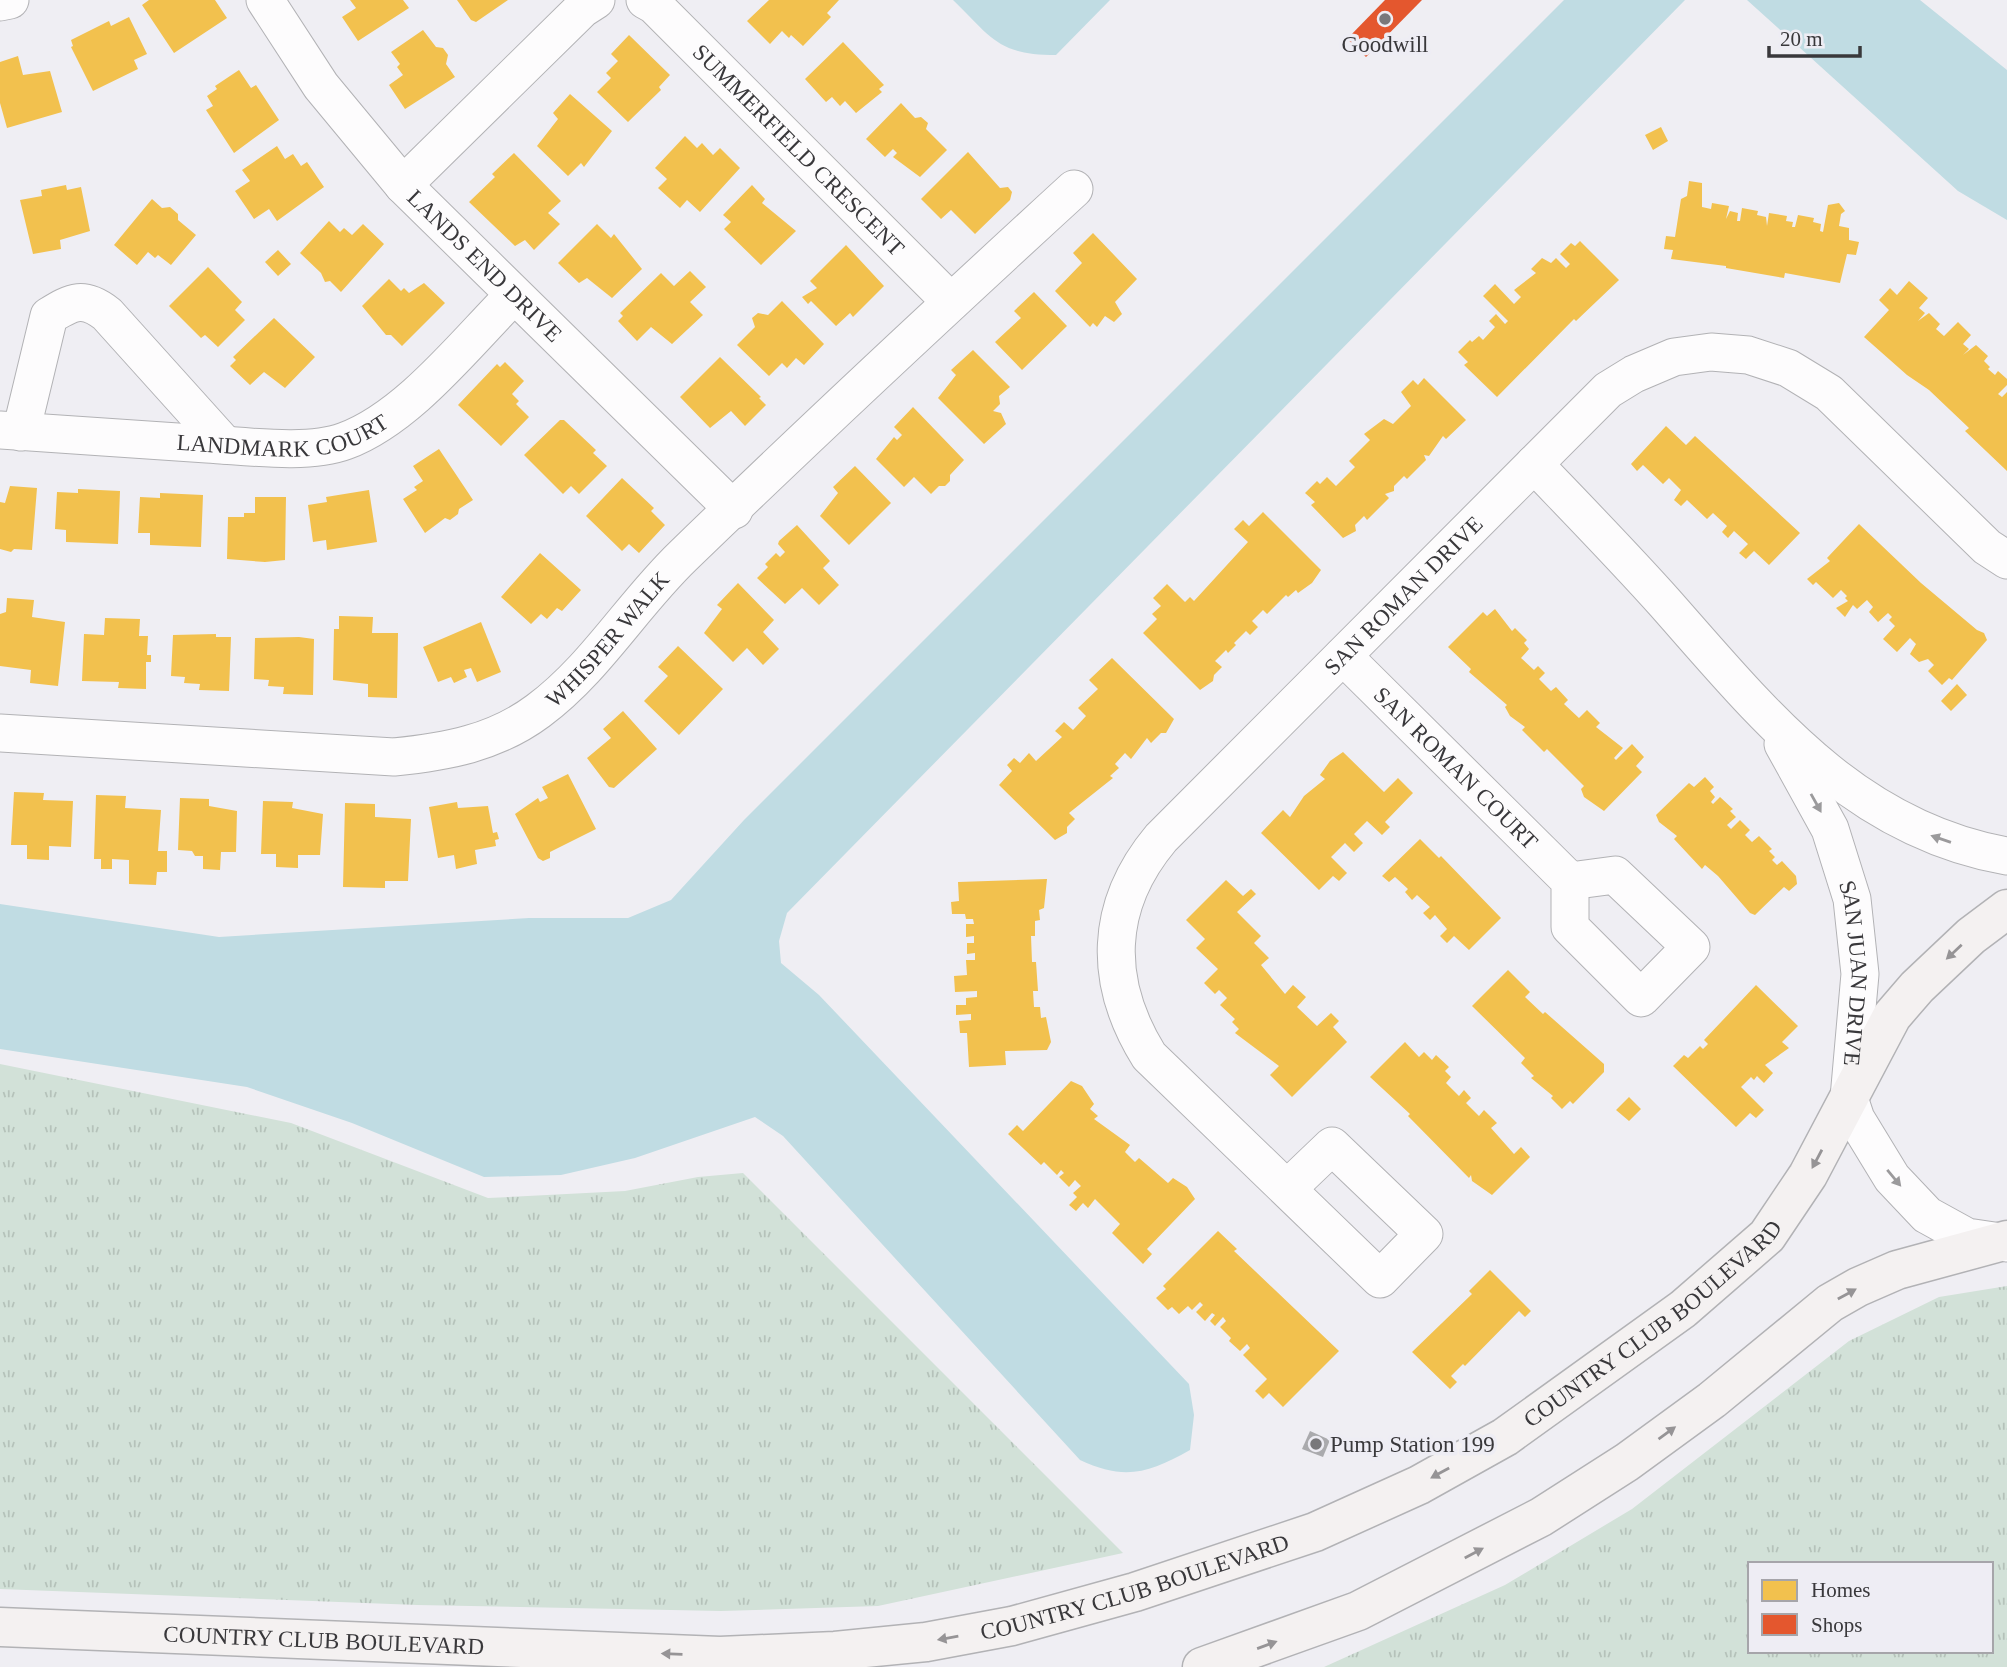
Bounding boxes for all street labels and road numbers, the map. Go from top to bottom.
street label: SUMMERFIELD CRESCENT [688,39,910,261]
street label: LANDS END DRIVE [403,184,567,346]
street label: LANDMARK COURT [176,409,393,461]
street label: SAN ROMAN DRIVE [1319,511,1487,680]
street label: WHISPER WALK [541,566,674,712]
street label: SAN ROMAN COURT [1369,682,1543,854]
street label: SAN JUAN DRIVE [1834,877,1872,1067]
street label: COUNTRY CLUB BOULEVARD [1519,1215,1787,1432]
street label: COUNTRY CLUB BOULEVARD [978,1529,1292,1644]
street label: COUNTRY CLUB BOULEVARD [163,1621,485,1659]

